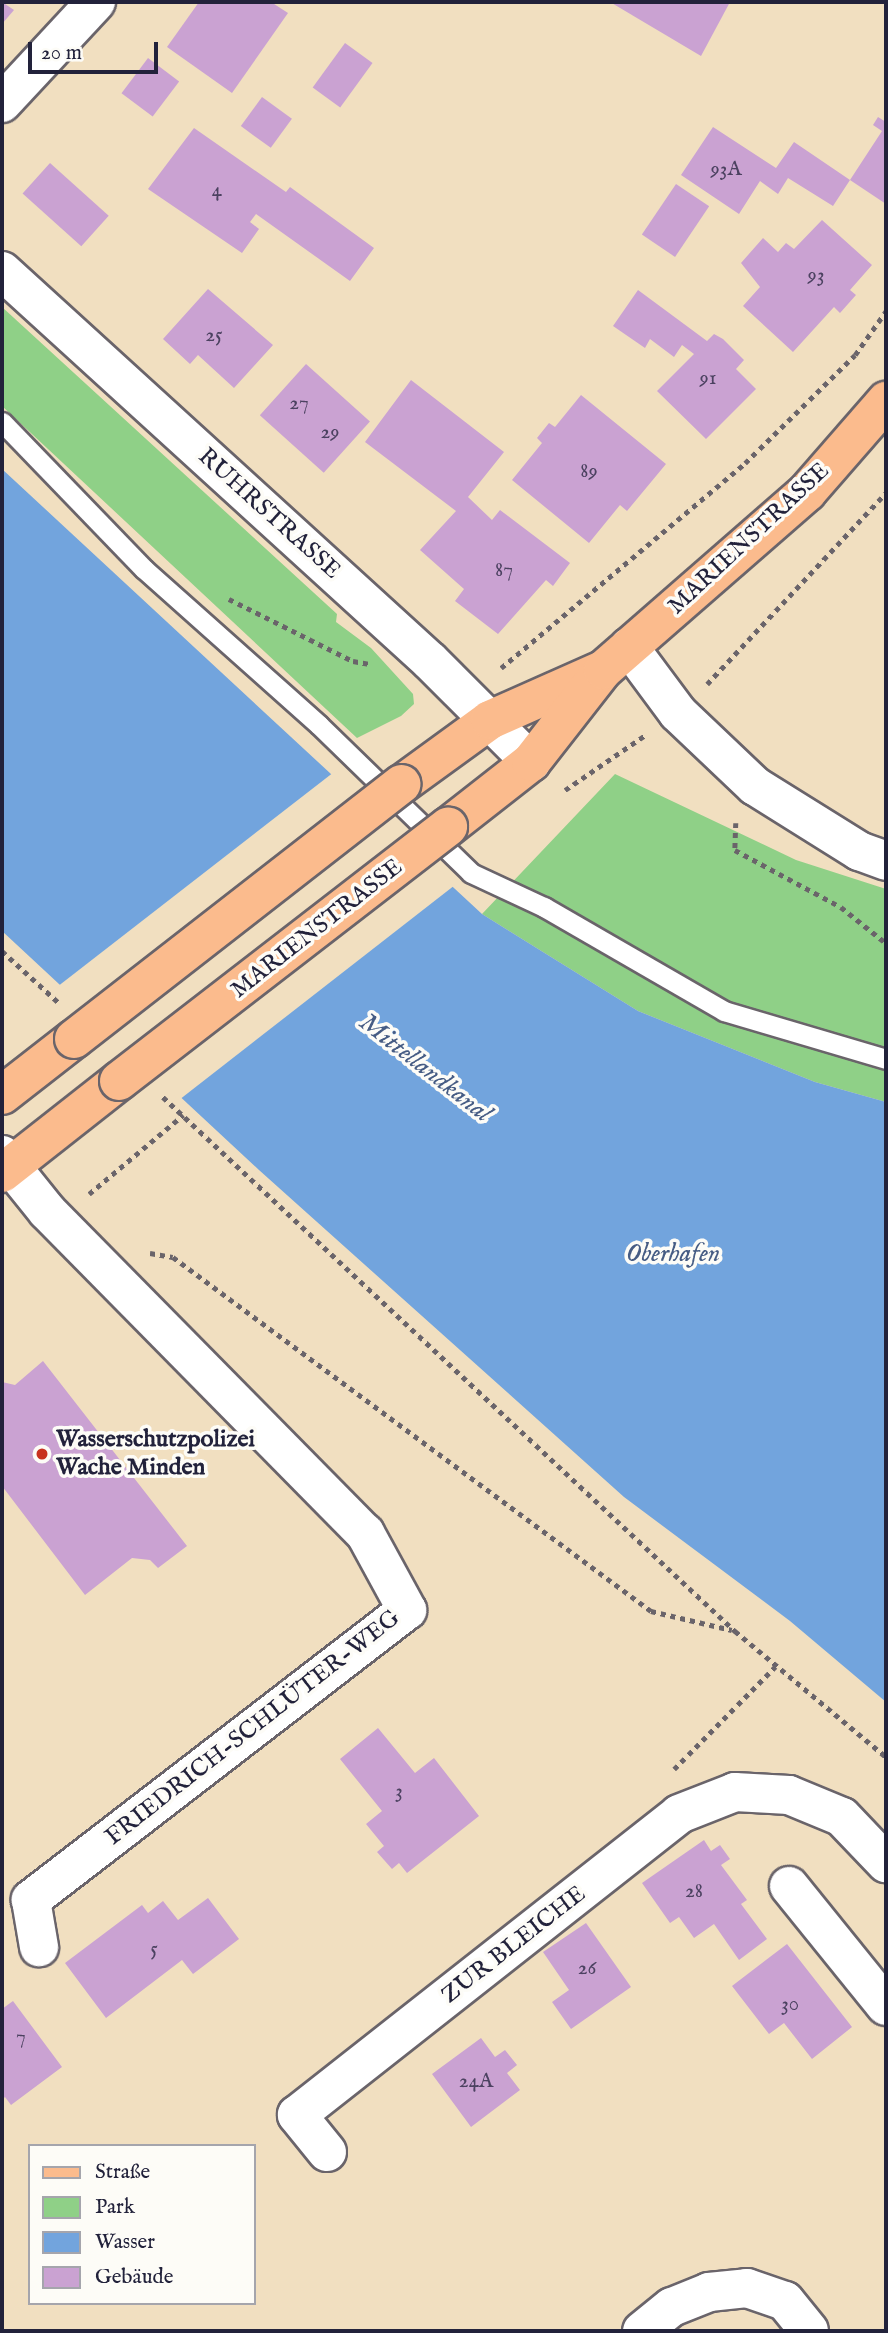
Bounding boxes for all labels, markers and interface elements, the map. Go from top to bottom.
scale bar [32,28,161,72]
text: 20 m [41,40,82,67]
house number: 93A [710,157,742,183]
house number: 4 [212,178,222,204]
house number: 93 [807,263,825,289]
house number: 25 [205,323,223,349]
house number: 91 [700,366,716,392]
house number: 27 [289,391,309,417]
house number: 29 [320,420,340,446]
street label: RUHRSTRASSE [192,442,346,586]
street label: MARIENSTRASSE [662,457,836,621]
house number: 89 [580,459,598,485]
house number: 87 [495,558,513,584]
street label: MARIENSTRASSE [225,853,409,1005]
water label: Mittellandkanal [353,1007,497,1129]
water label: Oberhafen [626,1238,720,1270]
place label: Wasserschutzpolizei Wache Minden [56,1426,255,1482]
marker: Wasserschutzpolizei Wache Minden [34,1446,50,1462]
street label: FRIEDRICH-SCHLÜTER-WEG [100,1604,406,1852]
house number: 3 [395,1779,403,1805]
house number: 28 [685,1879,703,1905]
street label: ZUR BLEICHE [436,1880,592,2010]
house number: 5 [150,1937,158,1963]
house number: 26 [578,1956,596,1982]
house number: 30 [781,1992,799,2018]
house number: 7 [16,2025,26,2051]
house number: 24A [459,2069,493,2095]
legend [28,2144,256,2305]
text: Straße [95,2159,150,2186]
text: Park [95,2194,135,2221]
text: Wasser [95,2229,155,2256]
text: Gebäude [95,2264,173,2291]

